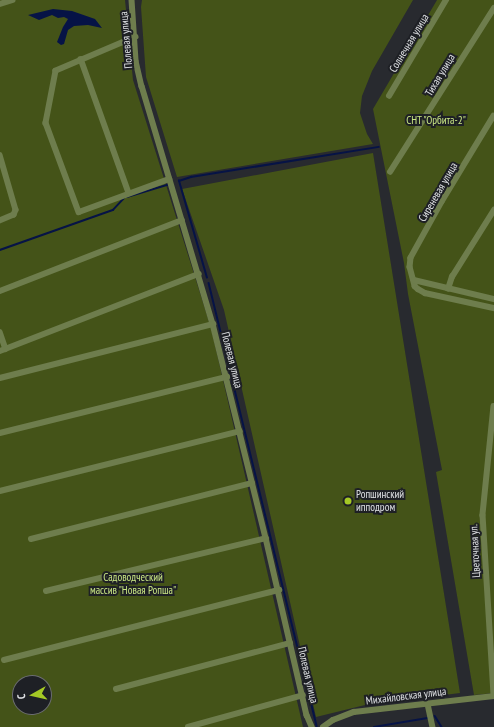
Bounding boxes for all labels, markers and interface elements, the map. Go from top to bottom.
street label: Полевая улица [117,11,135,69]
street label: Солнечная улица [386,11,432,75]
street label: Тихая улица [422,52,458,98]
park label: СНТ "Орбита-2" [406,113,466,127]
street label: Сиреневая улица [416,160,460,224]
street label: Полевая улица [219,330,245,390]
place label: Ропшинский ипподром [356,488,404,514]
marker: Ропшинский ипподром [343,496,353,506]
street label: Цветочная ул. [467,524,483,578]
park label: Садоводческий массив "Новая Ропша" [90,571,176,597]
street label: Полевая улица [295,645,321,705]
north arrow [12,675,52,715]
street label: Михайловская улица [365,685,447,707]
text: С [14,693,28,700]

